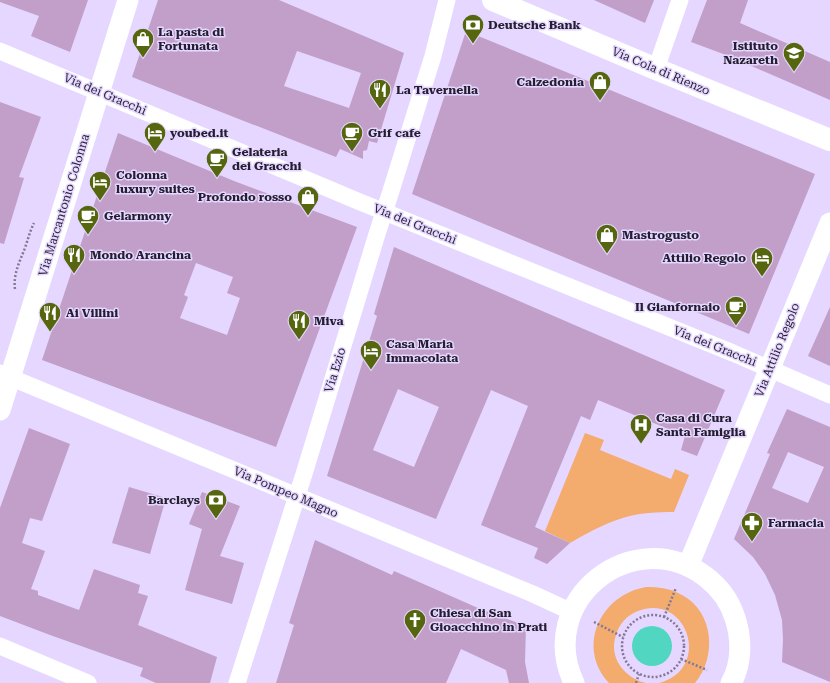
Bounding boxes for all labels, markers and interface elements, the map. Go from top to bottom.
bank icon: Deutsche Bank [460,12,486,45]
place label: Deutsche Bank [488,18,581,32]
place label: La pasta di Fortunata [158,25,224,53]
shop icon: La pasta di Fortunata [130,26,156,59]
place label: Istituto Nazareth [723,39,778,67]
school or university icon: Istituto Nazareth [781,40,807,73]
street label: Via Cola di Rienzo [610,44,712,98]
shop icon: Calzedonia [587,69,613,102]
street label: Via dei Gracchi [62,70,149,118]
place label: Calzedonia [516,75,584,89]
restaurant icon: La Tavernella [367,77,393,110]
place label: La Tavernella [396,83,478,97]
hotel icon: youbed.it [142,120,168,153]
cafe icon: Grif cafe [339,120,365,153]
place label: youbed.it [170,126,228,140]
place label: Grif cafe [368,126,421,140]
street label: Via Marcantonio Colonna [36,132,92,278]
place label: Gelateria dei Gracchi [232,145,302,173]
cafe icon: Gelateria dei Gracchi [204,146,230,179]
place label: Colonna luxury suites [116,168,195,196]
hotel icon: Colonna luxury suites [87,169,113,202]
shop icon: Profondo rosso [295,184,321,217]
place label: Profondo rosso [198,190,292,204]
street label: Via dei Gracchi [371,201,459,247]
cafe icon: Gelarmony [75,203,101,236]
place label: Gelarmony [104,209,172,223]
shop icon: Mastrogusto [594,222,620,255]
place label: Mastrogusto [622,228,699,242]
restaurant icon: Mondo Arancina [61,242,87,275]
hotel icon: Attilio Regolo [749,245,775,278]
place label: Mondo Arancina [90,248,191,262]
place label: Attilio Regolo [663,251,746,265]
cafe icon: Il Gianfornaio [723,294,749,327]
restaurant icon: Ai Villini [37,300,63,333]
place label: Il Gianfornaio [635,300,720,314]
street label: Via Attilio Regolo [752,301,802,399]
place label: Ai Villini [66,306,118,320]
restaurant icon: Miva [286,308,312,341]
place label: Miva [314,314,343,328]
street label: Via dei Gracchi [671,323,759,369]
place label: Casa Maria Immacolata [386,337,458,365]
hotel icon: Casa Maria Immacolata [358,338,384,371]
street label: Via Ezio [322,346,348,394]
place label: Casa di Cura Santa Famiglia [656,411,745,439]
hospital icon: Casa di Cura Santa Famiglia [628,412,654,445]
street label: Via Pompeo Magno [232,464,340,520]
bank icon: Barclays [203,487,229,520]
place label: Barclays [148,493,200,507]
pharmacy icon: Farmacia [739,510,765,543]
place label: Farmacia [768,516,824,530]
place label: Chiesa di San Gioacchino in Prati [430,606,547,634]
church icon: Chiesa di San Gioacchino in Prati [402,607,428,640]

